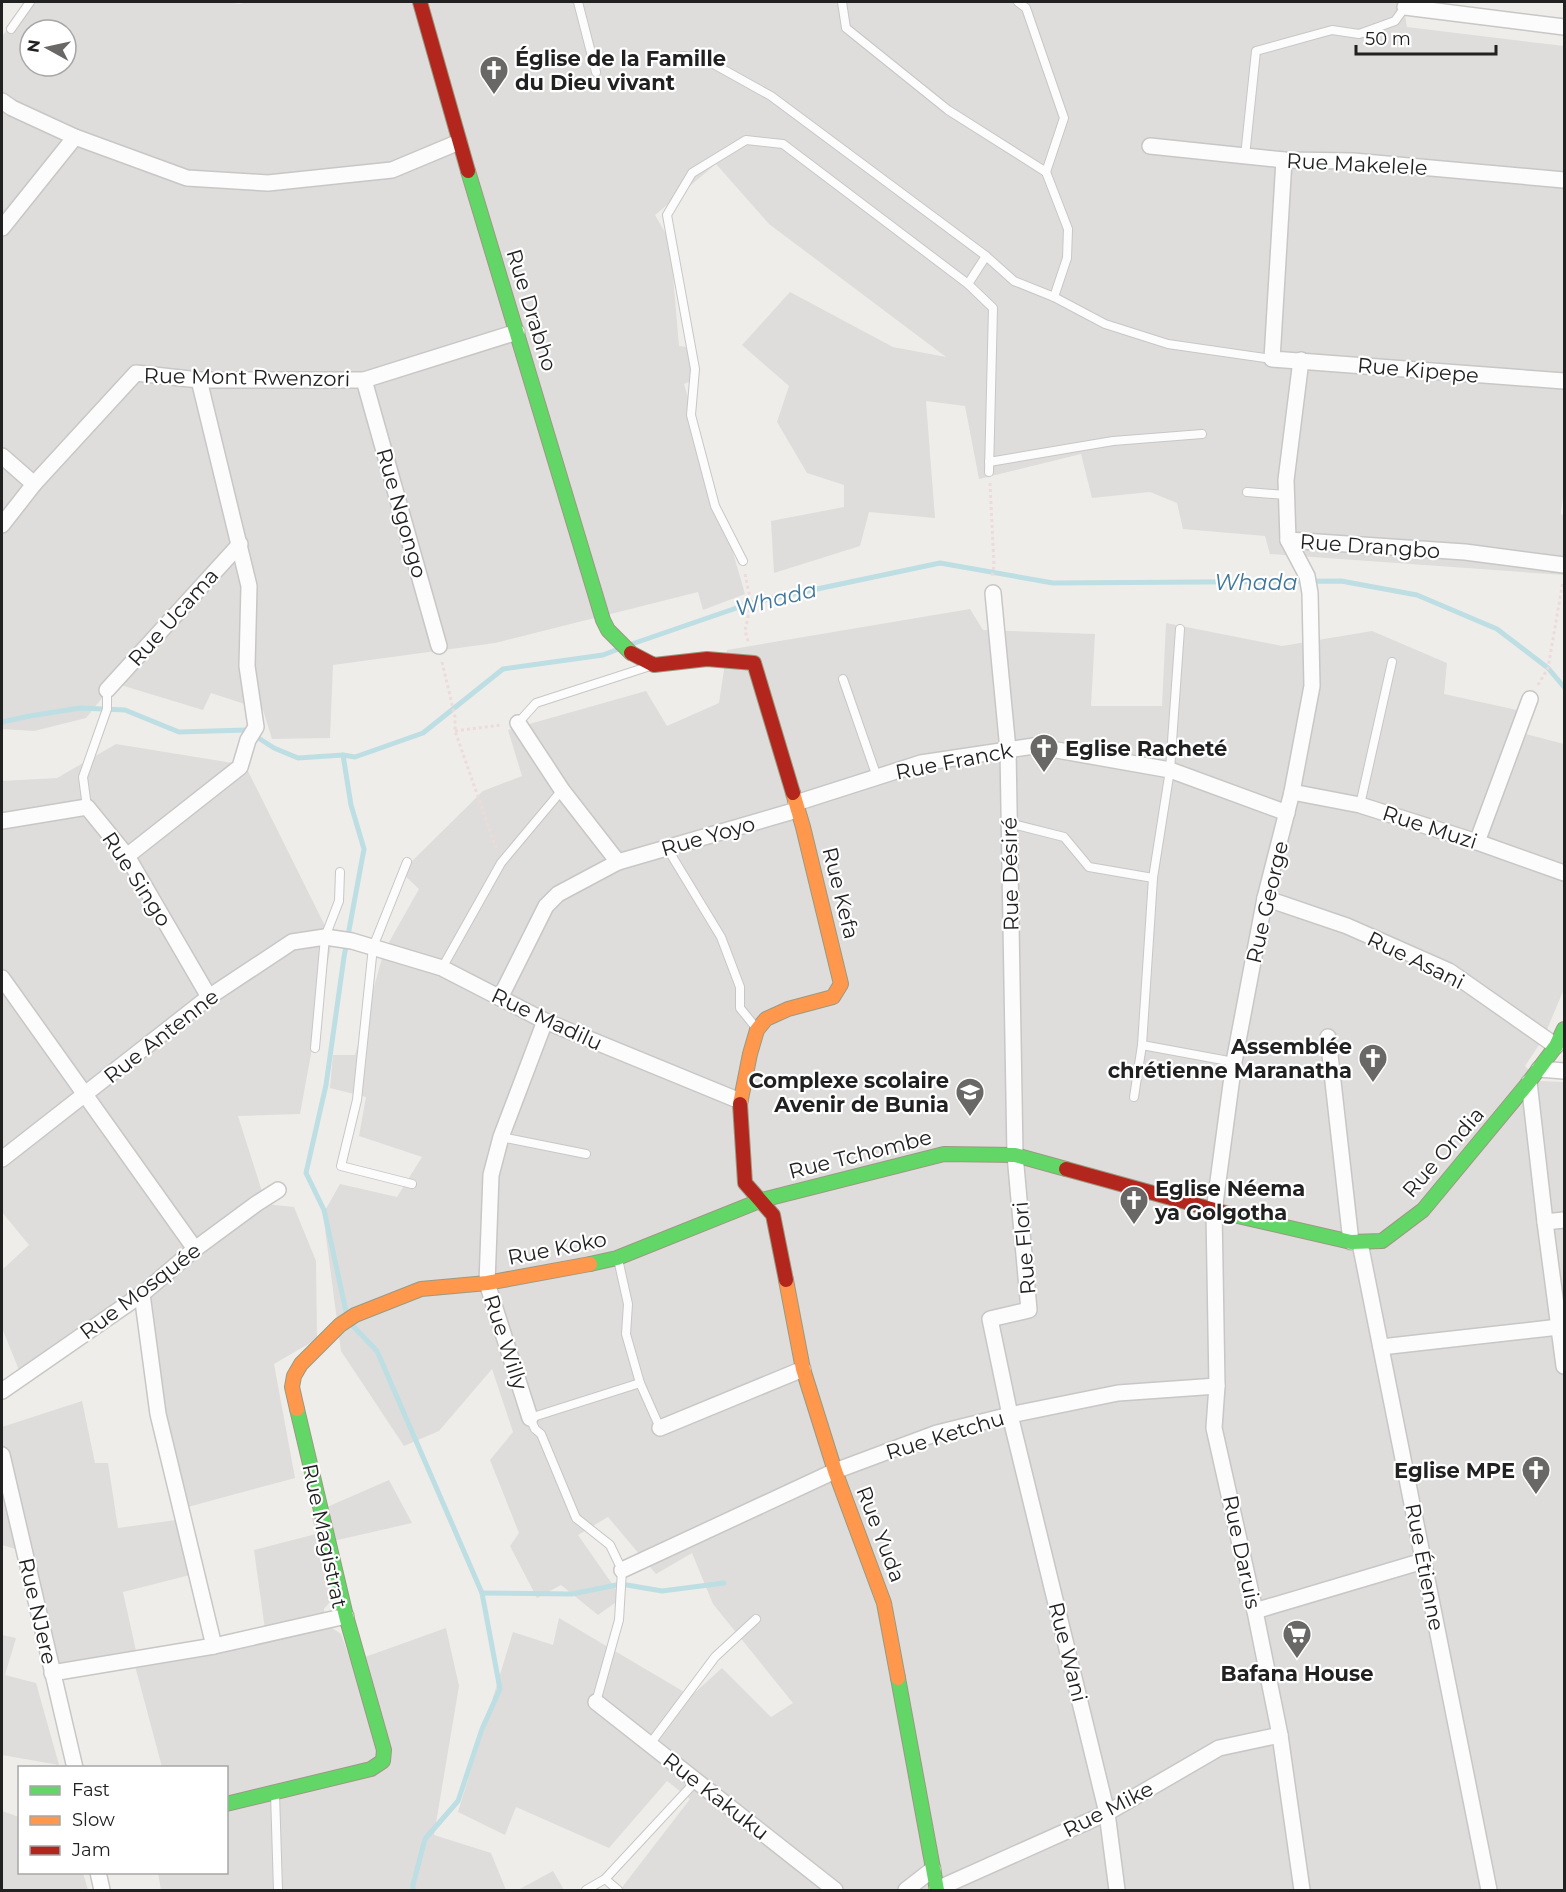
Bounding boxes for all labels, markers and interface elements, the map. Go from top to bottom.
north arrow [18,18,78,78]
scale bar [1356,18,1496,56]
text: 50 m [1365,28,1411,50]
text: N [23,38,44,54]
place label: Église de la Famille du Dieu vivant [515,46,726,95]
church icon: Église de la Famille du Dieu vivant [478,54,510,96]
street label: Rue Makelele [1286,148,1428,180]
street label: Rue Drabho [502,246,562,374]
street label: Rue Kipepe [1356,352,1480,388]
street label: Rue Mont Rwenzori [143,363,351,391]
street label: Rue Ngongo [372,445,432,581]
street label: Rue Drangbo [1299,529,1441,563]
street label: Rue Ucama [123,563,223,671]
water label: Whada [1214,569,1298,596]
water label: Whada [732,576,820,622]
church icon: Eglise Racheté [1028,732,1060,774]
place label: Eglise Racheté [1065,736,1227,761]
street label: Rue Franck [893,737,1015,785]
street label: Rue Muzi [1380,800,1480,854]
street label: Rue Yoyo [658,811,758,861]
street label: Rue Désiré [997,817,1023,931]
street label: Rue Singo [97,827,177,931]
street label: Rue George [1241,838,1293,966]
street label: Rue Kefa [818,844,864,942]
street label: Rue Asani [1363,926,1469,994]
street label: Rue Madilu [488,982,606,1056]
street label: Rue Antenne [99,983,223,1089]
place label: Assemblée chrétienne Maranatha [1108,1034,1352,1083]
church icon: Assemblée chrétienne Maranatha [1357,1042,1389,1084]
place label: Complexe scolaire Avenir de Bunia [748,1068,949,1117]
school or university icon: Complexe scolaire Avenir de Bunia [954,1076,986,1118]
street label: Rue Ondia [1397,1102,1489,1202]
street label: Rue Tchombe [786,1124,934,1184]
place label: Eglise Néema ya Golgotha [1154,1176,1305,1225]
church icon: Eglise Néema ya Golgotha [1118,1184,1150,1226]
street label: Rue Flori [1007,1200,1041,1296]
street label: Rue Koko [505,1226,609,1270]
street label: Rue Mosquée [75,1237,205,1345]
street label: Rue Willy [479,1291,533,1393]
street label: Rue Ketchu [883,1405,1007,1465]
church icon: Eglise MPE [1520,1454,1552,1496]
place label: Eglise MPE [1394,1458,1515,1483]
street label: Rue Magistrat [297,1461,353,1611]
street label: Rue Yuda [851,1482,911,1586]
street label: Rue Daruis [1218,1493,1266,1611]
street label: Rue Étienne [1400,1501,1450,1633]
street label: Rue NJere [14,1555,62,1667]
street label: Rue Wani [1044,1600,1092,1704]
supermarket icon: Bafana House [1281,1618,1313,1660]
place label: Bafana House [1221,1661,1373,1686]
street label: Rue Kakuku [658,1747,774,1845]
legend [18,1766,228,1874]
street label: Rue Mike [1059,1776,1157,1842]
text: Fast [72,1779,110,1801]
text: Slow [72,1809,115,1831]
text: Jam [71,1839,111,1861]

